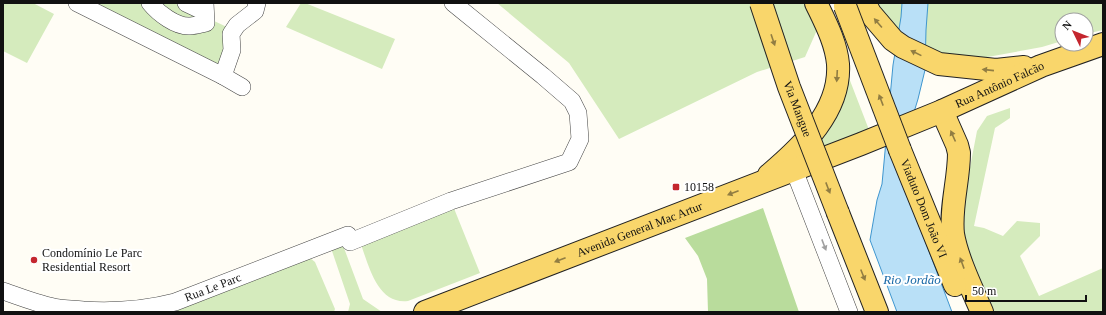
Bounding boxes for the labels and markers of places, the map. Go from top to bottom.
place label: 10158 [684,180,714,194]
marker: 10158 [671,182,681,192]
place label: Condomínio Le Parc Residential Resort [42,246,142,274]
marker: Condomínio Le Parc Residential Resort [29,255,39,265]

